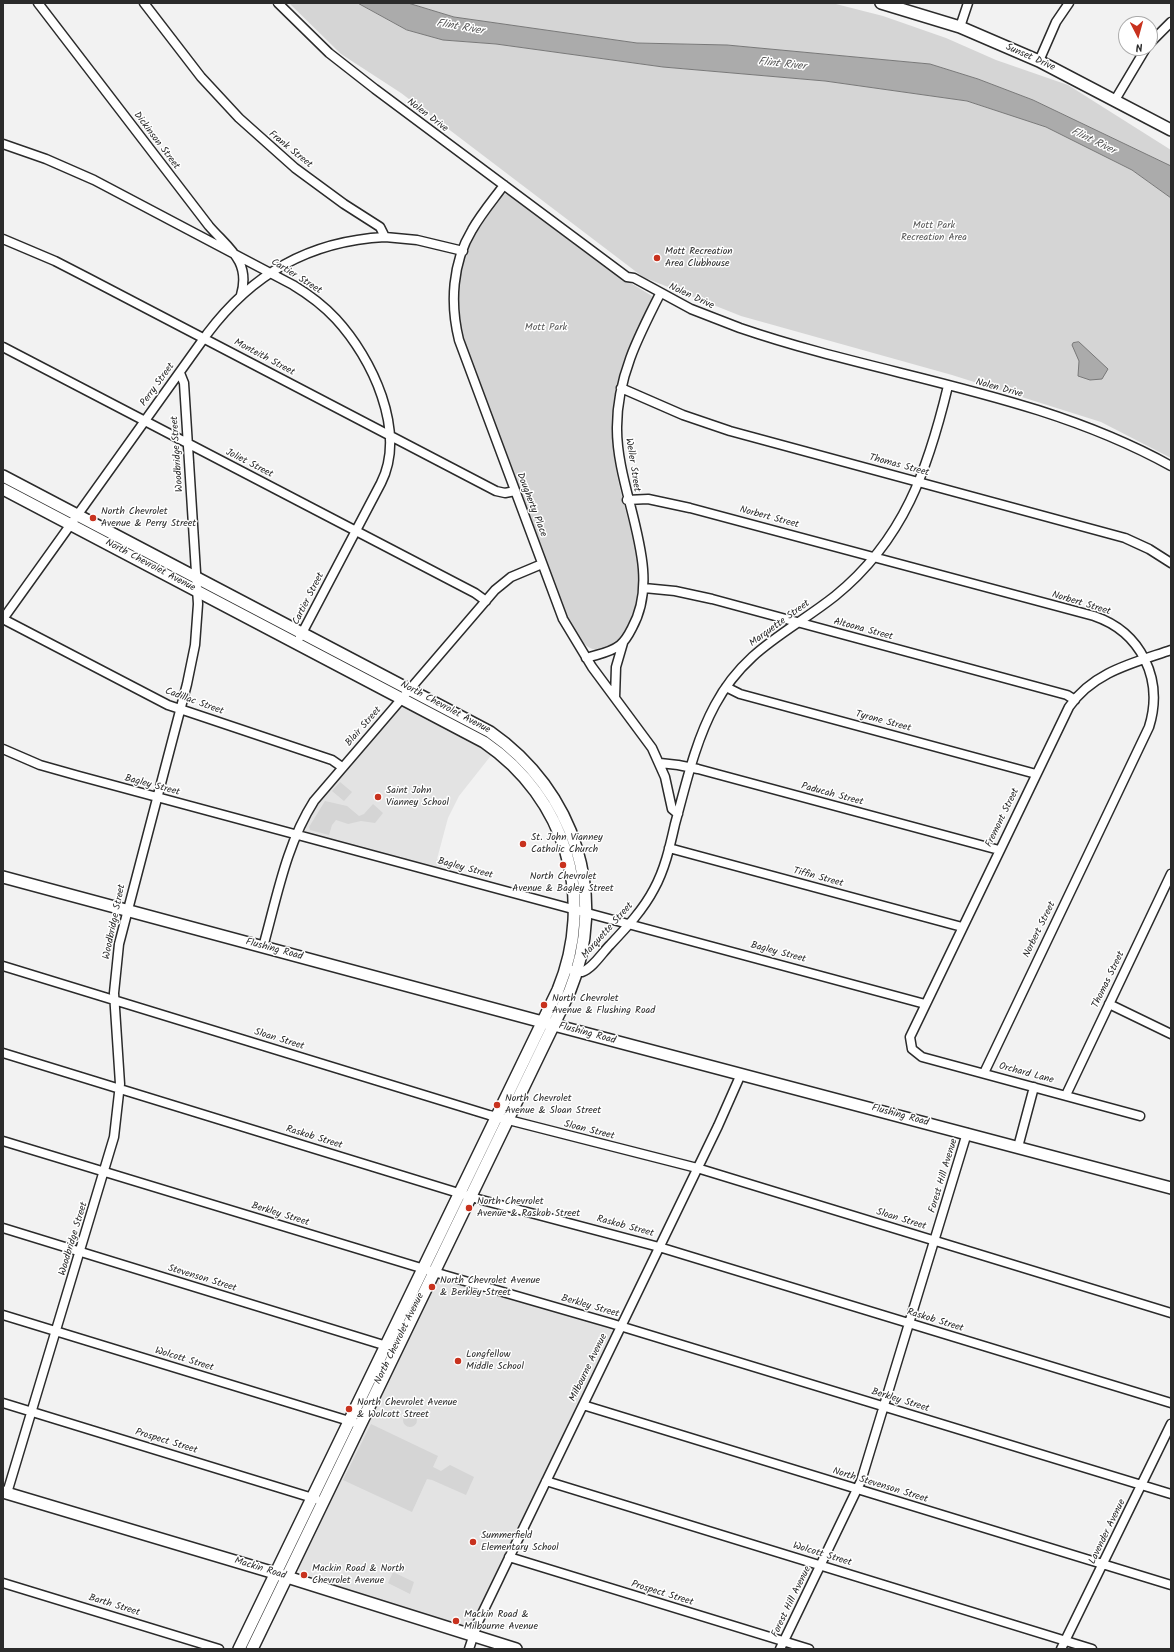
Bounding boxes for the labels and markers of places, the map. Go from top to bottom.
place label: Mott Recreation Area Clubhouse [665,246,733,270]
marker: Mott Recreation Area Clubhouse [652,253,662,263]
place label: North Chevrolet Avenue & Perry Street [101,506,196,530]
marker: North Chevrolet Avenue & Perry Street [88,513,98,523]
place label: Saint John Vianney School [386,785,449,808]
marker: Saint John Vianney School [373,792,383,802]
place label: St. John Vianney Catholic Church [531,832,603,856]
marker: St. John Vianney Catholic Church [518,839,528,849]
marker: North Chevrolet Avenue & Bagley Street [558,860,568,870]
place label: North Chevrolet Avenue & Bagley Street [512,871,614,894]
place label: North Chevrolet Avenue & Flushing Road [552,993,655,1016]
marker: North Chevrolet Avenue & Flushing Road [539,1000,549,1010]
place label: North Chevrolet Avenue & Sloan Street [505,1093,601,1116]
marker: North Chevrolet Avenue & Sloan Street [492,1100,502,1110]
place label: North Chevrolet Avenue & Raskob Street [477,1196,580,1220]
marker: North Chevrolet Avenue & Raskob Street [464,1203,474,1213]
place label: North Chevrolet Avenue & Berkley Street [440,1275,540,1298]
marker: North Chevrolet Avenue & Berkley Street [427,1282,437,1292]
place label: Longfellow Middle School [466,1349,524,1372]
marker: Longfellow Middle School [453,1356,463,1366]
place label: North Chevrolet Avenue & Wolcott Street [357,1397,457,1420]
marker: North Chevrolet Avenue & Wolcott Street [344,1404,354,1414]
place label: Summerfield Elementary School [481,1530,559,1554]
marker: Summerfield Elementary School [468,1537,478,1547]
place label: Mackin Road & North Chevrolet Avenue [312,1563,404,1586]
marker: Mackin Road & North Chevrolet Avenue [299,1570,309,1580]
place label: Mackin Road & Milbourne Avenue [464,1609,538,1632]
marker: Mackin Road & Milbourne Avenue [451,1616,461,1626]

